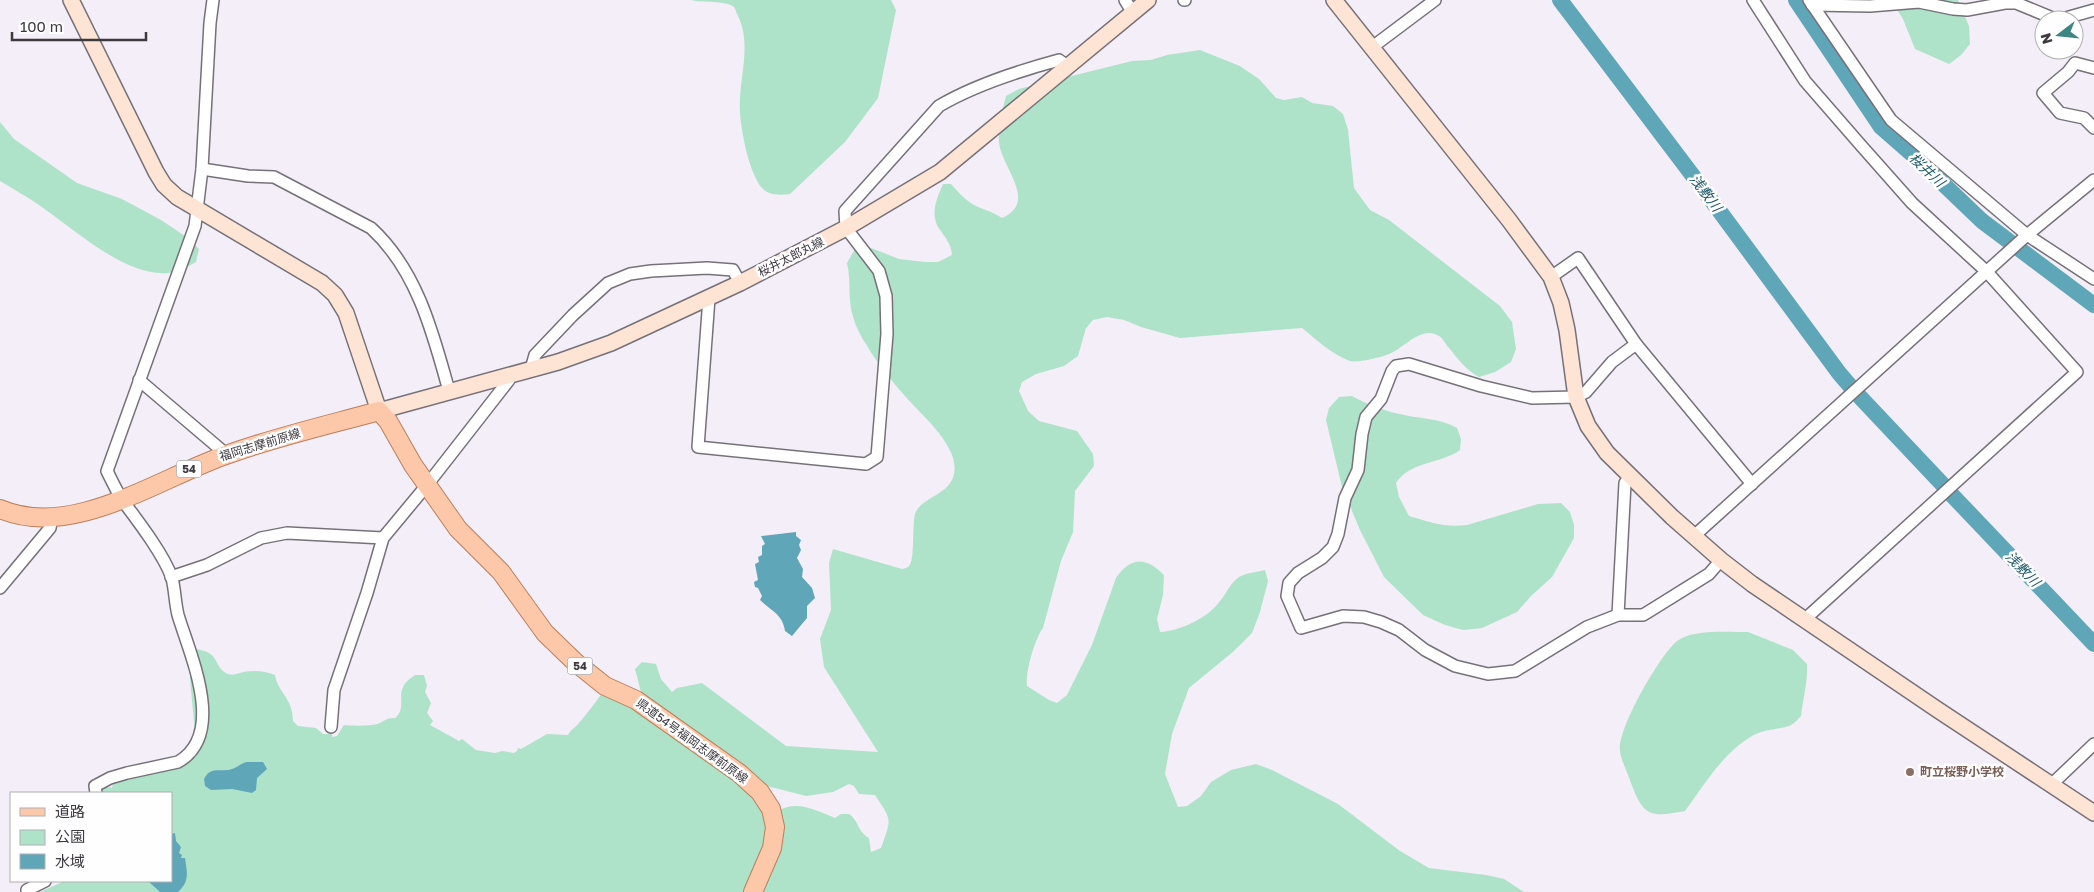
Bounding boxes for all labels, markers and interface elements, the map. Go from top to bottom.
scale bar [12,10,146,42]
north arrow [2034,10,2084,60]
text: 100 m [20,17,63,35]
text: N [2036,31,2056,46]
water label: 桜井川 [1906,149,1950,192]
water label: 浅敷川 [1687,171,1727,216]
street label: 桜井太郎丸線 [755,234,826,280]
street label: 福岡志摩前原線 [217,425,302,464]
road number: 54 [176,460,202,478]
water label: 浅敷川 [2003,548,2045,591]
road number: 54 [568,658,592,674]
street label: 県道54号福岡志摩前原線 [634,695,751,786]
place label: 町立桜野小学校 [1920,764,2004,779]
marker: 町立桜野小学校 [1904,766,1916,778]
legend [10,792,172,882]
text: 道路 [55,802,85,820]
text: 公園 [55,827,85,845]
text: 水域 [55,852,85,870]

